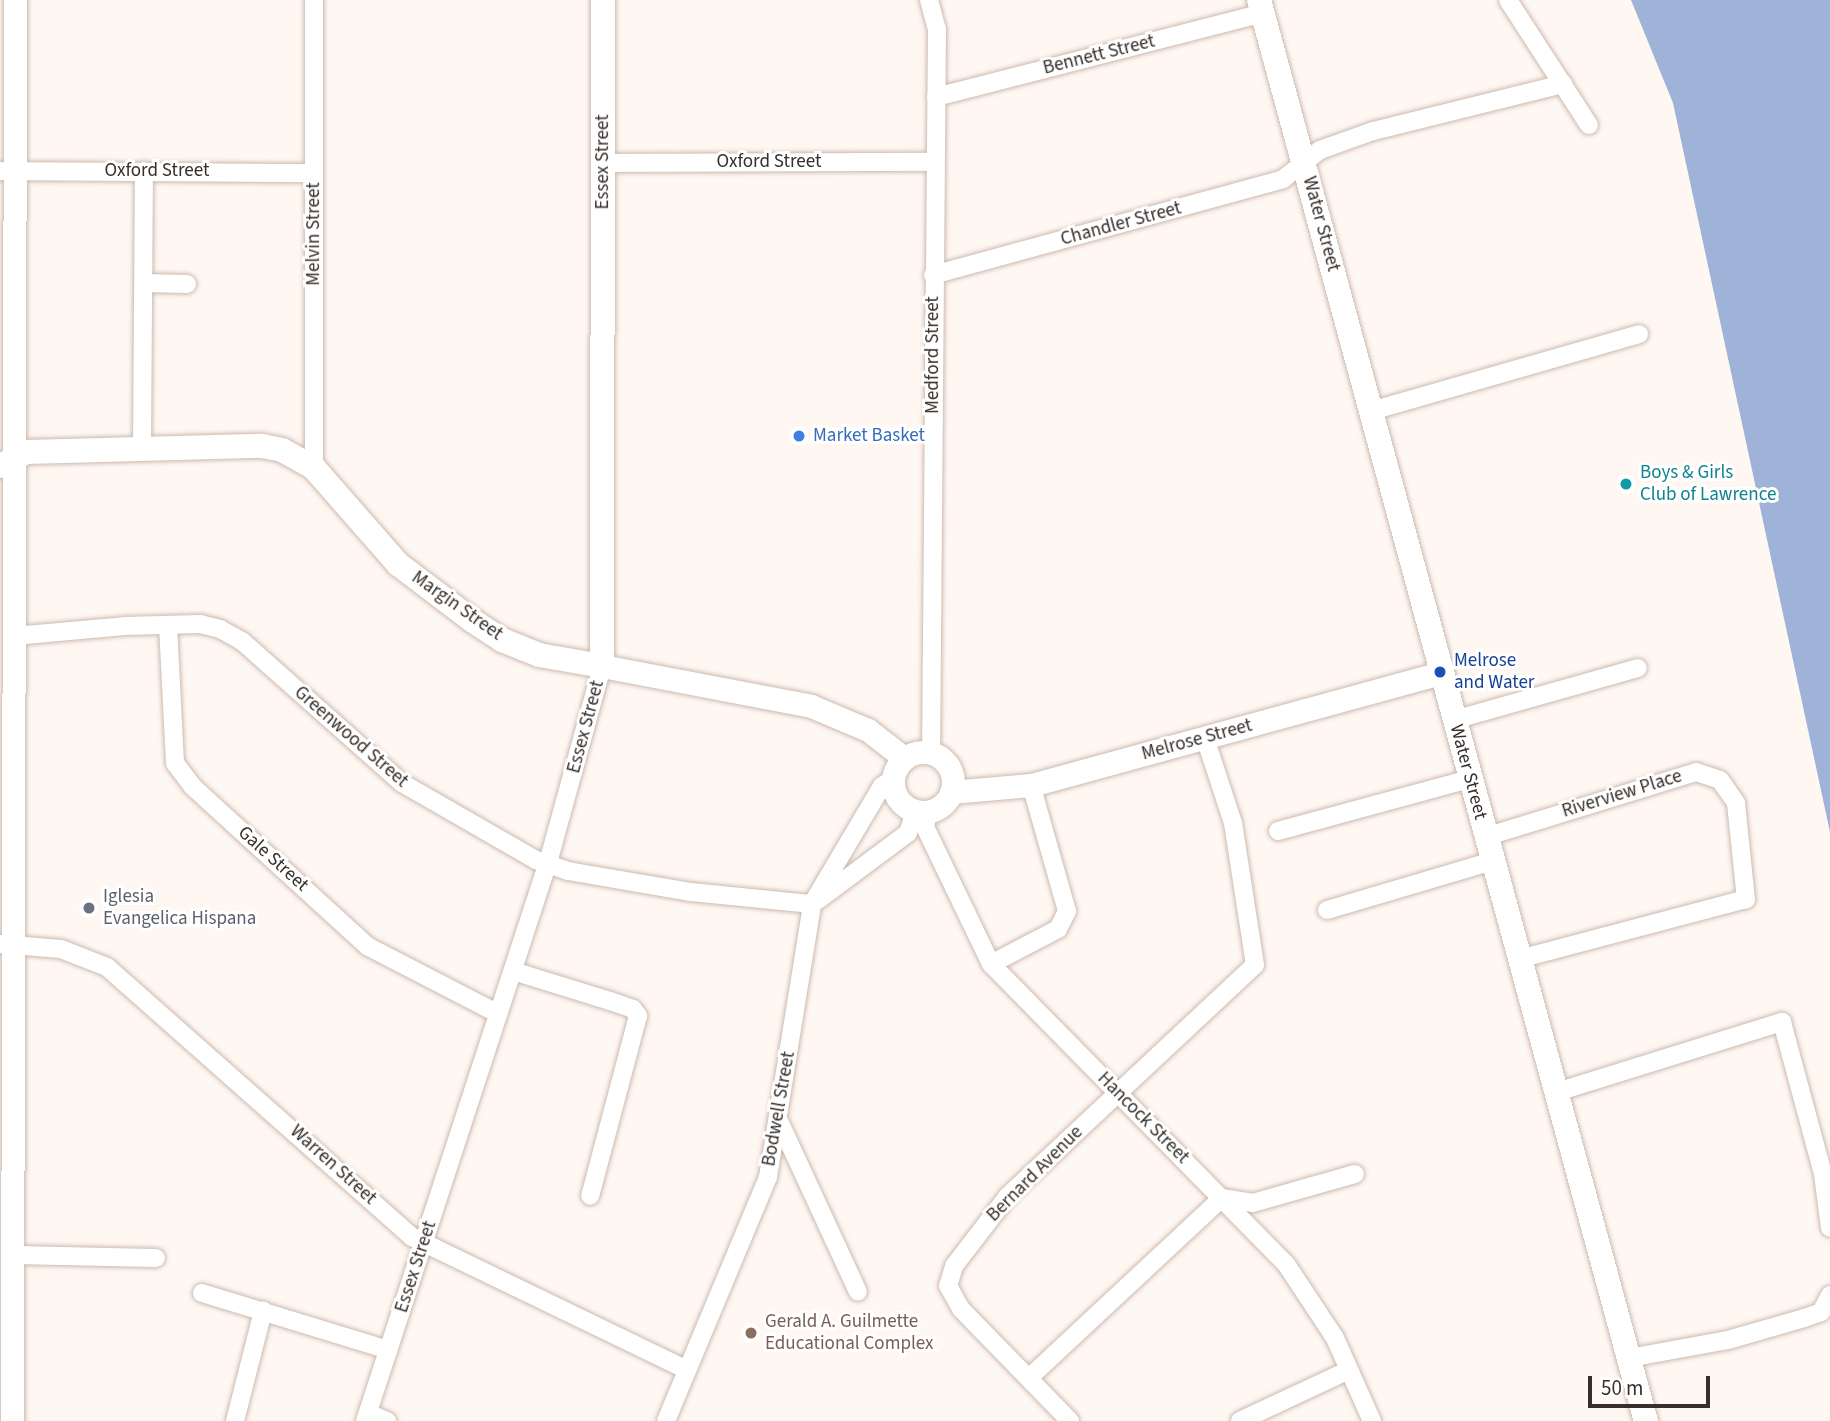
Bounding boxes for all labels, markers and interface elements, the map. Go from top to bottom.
street label: Bennett Street [1041,30,1157,80]
street label: Essex Street [592,114,614,210]
street label: Oxford Street [717,151,821,173]
street label: Oxford Street [105,160,209,182]
street label: Water Street [1297,174,1345,274]
street label: Melvin Street [303,182,325,286]
street label: Chandler Street [1058,197,1184,251]
street label: Medford Street [922,296,944,414]
place label: Market Basket [813,425,925,447]
marker: Market Basket [791,428,807,444]
place label: Boys & Girls Club of Lawrence [1640,462,1776,506]
marker: Boys & Girls Club of Lawrence [1618,476,1634,492]
street label: Margin Street [407,566,507,646]
place label: Melrose and Water [1454,650,1534,694]
marker: Melrose and Water [1432,664,1448,680]
street label: Essex Street [563,678,609,776]
street label: Greenwood Street [289,681,413,793]
street label: Melrose Street [1139,714,1255,766]
street label: Water Street [1444,722,1492,822]
street label: Riverview Place [1559,765,1685,823]
street label: Gale Street [233,821,313,897]
place label: Iglesia Evangelica Hispana [103,886,256,930]
marker: Iglesia Evangelica Hispana [81,900,97,916]
street label: Bodwell Street [758,1050,800,1168]
street label: Hancock Street [1092,1067,1194,1169]
street label: Warren Street [285,1120,381,1210]
street label: Bernard Avenue [982,1121,1088,1227]
street label: Essex Street [390,1218,442,1316]
place label: Gerald A. Guilmette Educational Complex [765,1311,934,1355]
marker: Gerald A. Guilmette Educational Complex [743,1325,759,1341]
scale bar [1592,1362,1714,1406]
text: 50 m [1601,1373,1643,1403]

